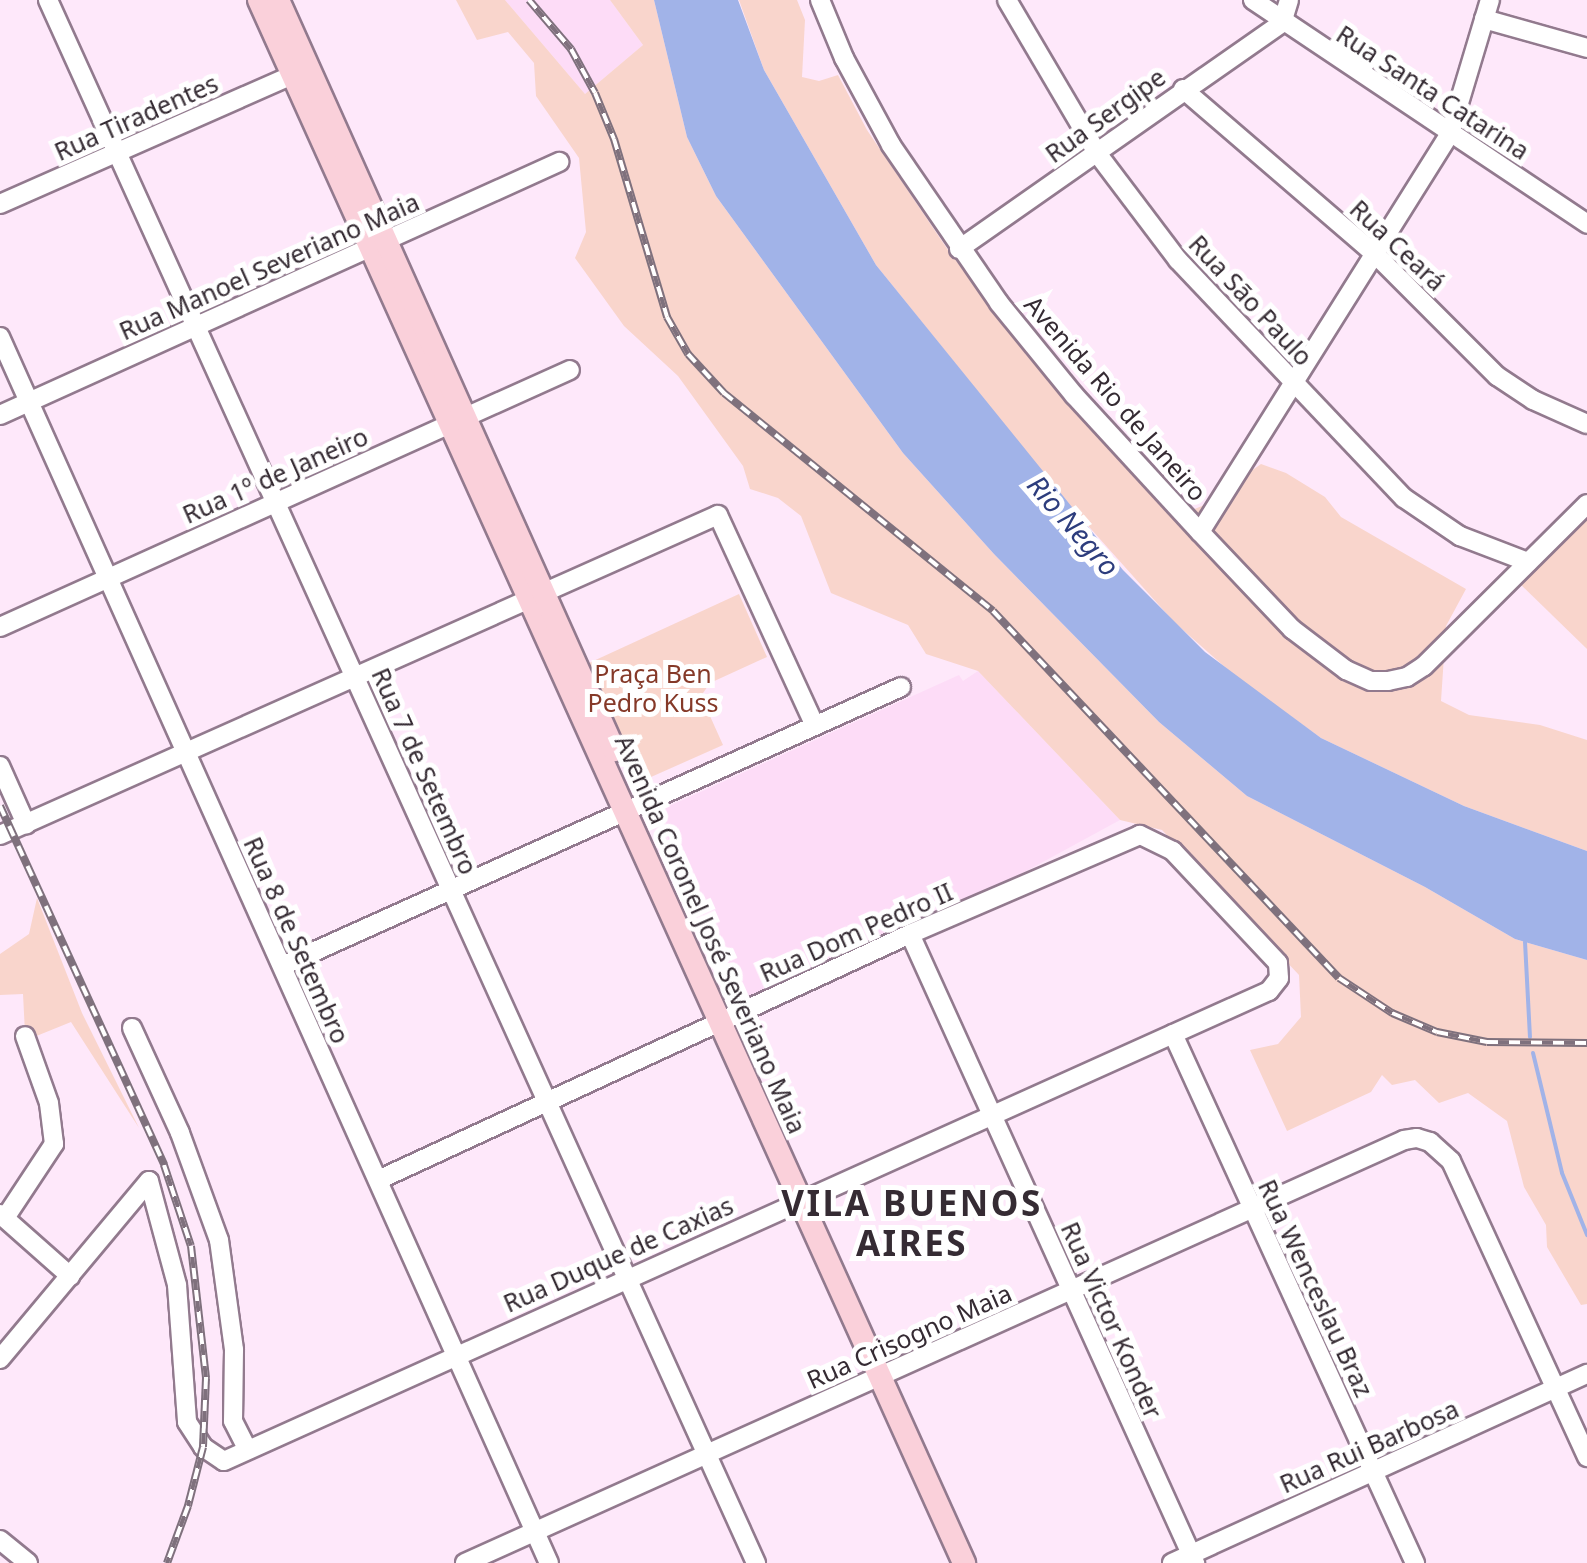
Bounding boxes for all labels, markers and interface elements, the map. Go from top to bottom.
street label: Rua Santa Catarina [1331,19,1535,165]
street label: Rua Sergipe [1039,62,1171,168]
street label: Rua Tiradentes [50,68,222,166]
street label: Rua Manoel Severiano Maia [114,186,424,346]
street label: Rua Ceará [1344,193,1452,297]
street label: Rua São Paulo [1183,229,1319,371]
street label: Avenida Rio de Janeiro [1019,289,1213,507]
street label: Rua 1º de Janeiro [178,421,372,529]
water label: Rio Negro [1021,468,1127,582]
park label: Praça Ben Pedro Kuss [588,659,718,718]
street label: Rua 7 de Setembro [366,663,484,879]
street label: Avenida Coronel José Severiano Maia [609,730,813,1138]
street label: Rua 8 de Setembro [238,832,356,1048]
street label: Rua Dom Pedro II [755,876,957,988]
street label: Rua Wenceslau Braz [1252,1175,1380,1401]
district label: VILA BUENOS AIRES [781,1182,1043,1264]
street label: Rua Duque de Caxias [499,1190,737,1318]
street label: Rua Victor Konder [1055,1217,1169,1423]
street label: Rua Crisogno Maia [802,1277,1016,1395]
street label: Rua Rui Barbosa [1275,1393,1463,1499]

